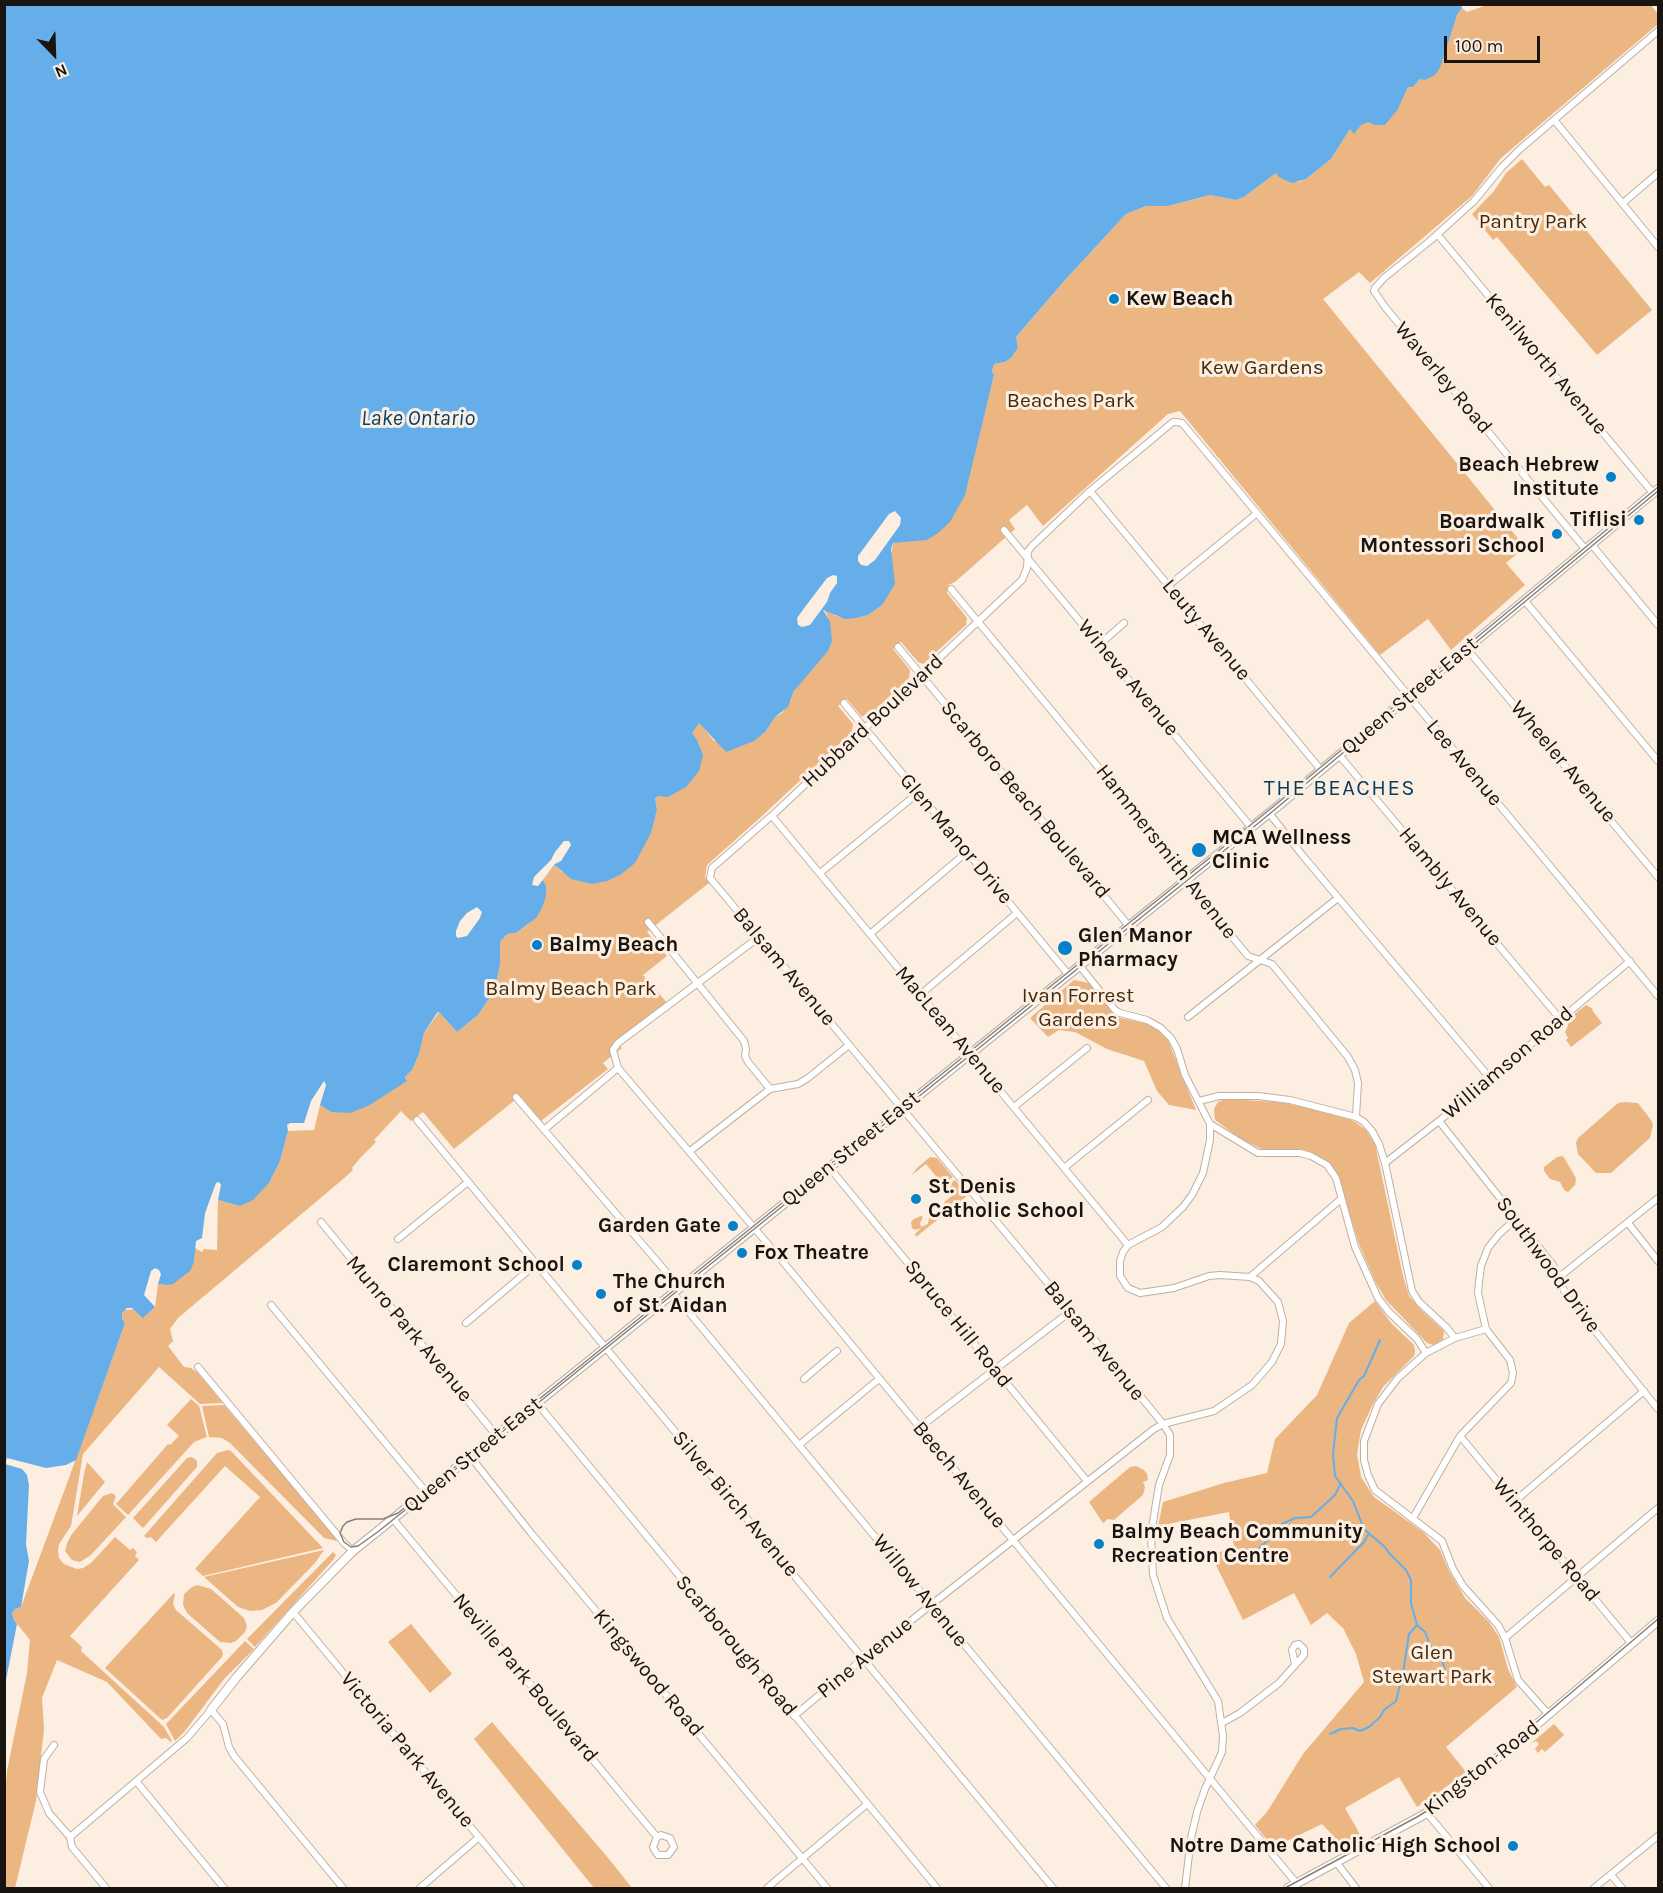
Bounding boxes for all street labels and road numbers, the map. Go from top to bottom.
street label: Kenilworth Avenue [1479,288,1613,440]
street label: Waverley Road [1389,317,1497,439]
street label: Leuty Avenue [1156,574,1256,686]
street label: Wineva Avenue [1072,614,1184,742]
street label: Queen Street East [1337,632,1483,760]
street label: Hubbard Boulevard [797,649,949,793]
street label: Scarboro Beach Boulevard [935,696,1115,904]
street label: Wheeler Avenue [1505,696,1621,828]
street label: Lee Avenue [1420,714,1508,812]
street label: Hammersmith Avenue [1090,760,1242,944]
street label: Glen Manor Drive [894,768,1018,910]
street label: Hambly Avenue [1393,822,1507,952]
street label: Balsam Avenue [727,903,841,1031]
street label: MacLean Avenue [889,961,1011,1099]
street label: Williamson Road [1438,1001,1578,1125]
street label: Queen Street East [777,1086,925,1212]
street label: Southwood Drive [1490,1192,1606,1338]
street label: Munro Park Avenue [340,1250,478,1408]
street label: Spruce Hill Road [899,1255,1017,1393]
street label: Balsam Avenue [1038,1276,1150,1406]
street label: Queen Street East [399,1392,547,1518]
street label: Beech Avenue [907,1416,1011,1534]
street label: Silver Birch Avenue [666,1426,804,1582]
street label: Winthorpe Road [1487,1473,1605,1607]
street label: Willow Avenue [867,1530,973,1652]
street label: Scarborough Road [670,1570,802,1722]
street label: Neville Park Boulevard [447,1588,603,1768]
street label: Kingswood Road [587,1604,709,1742]
street label: Pine Avenue [812,1612,918,1704]
street label: Victoria Park Avenue [335,1667,479,1833]
street label: Kingston Road [1419,1715,1545,1821]

